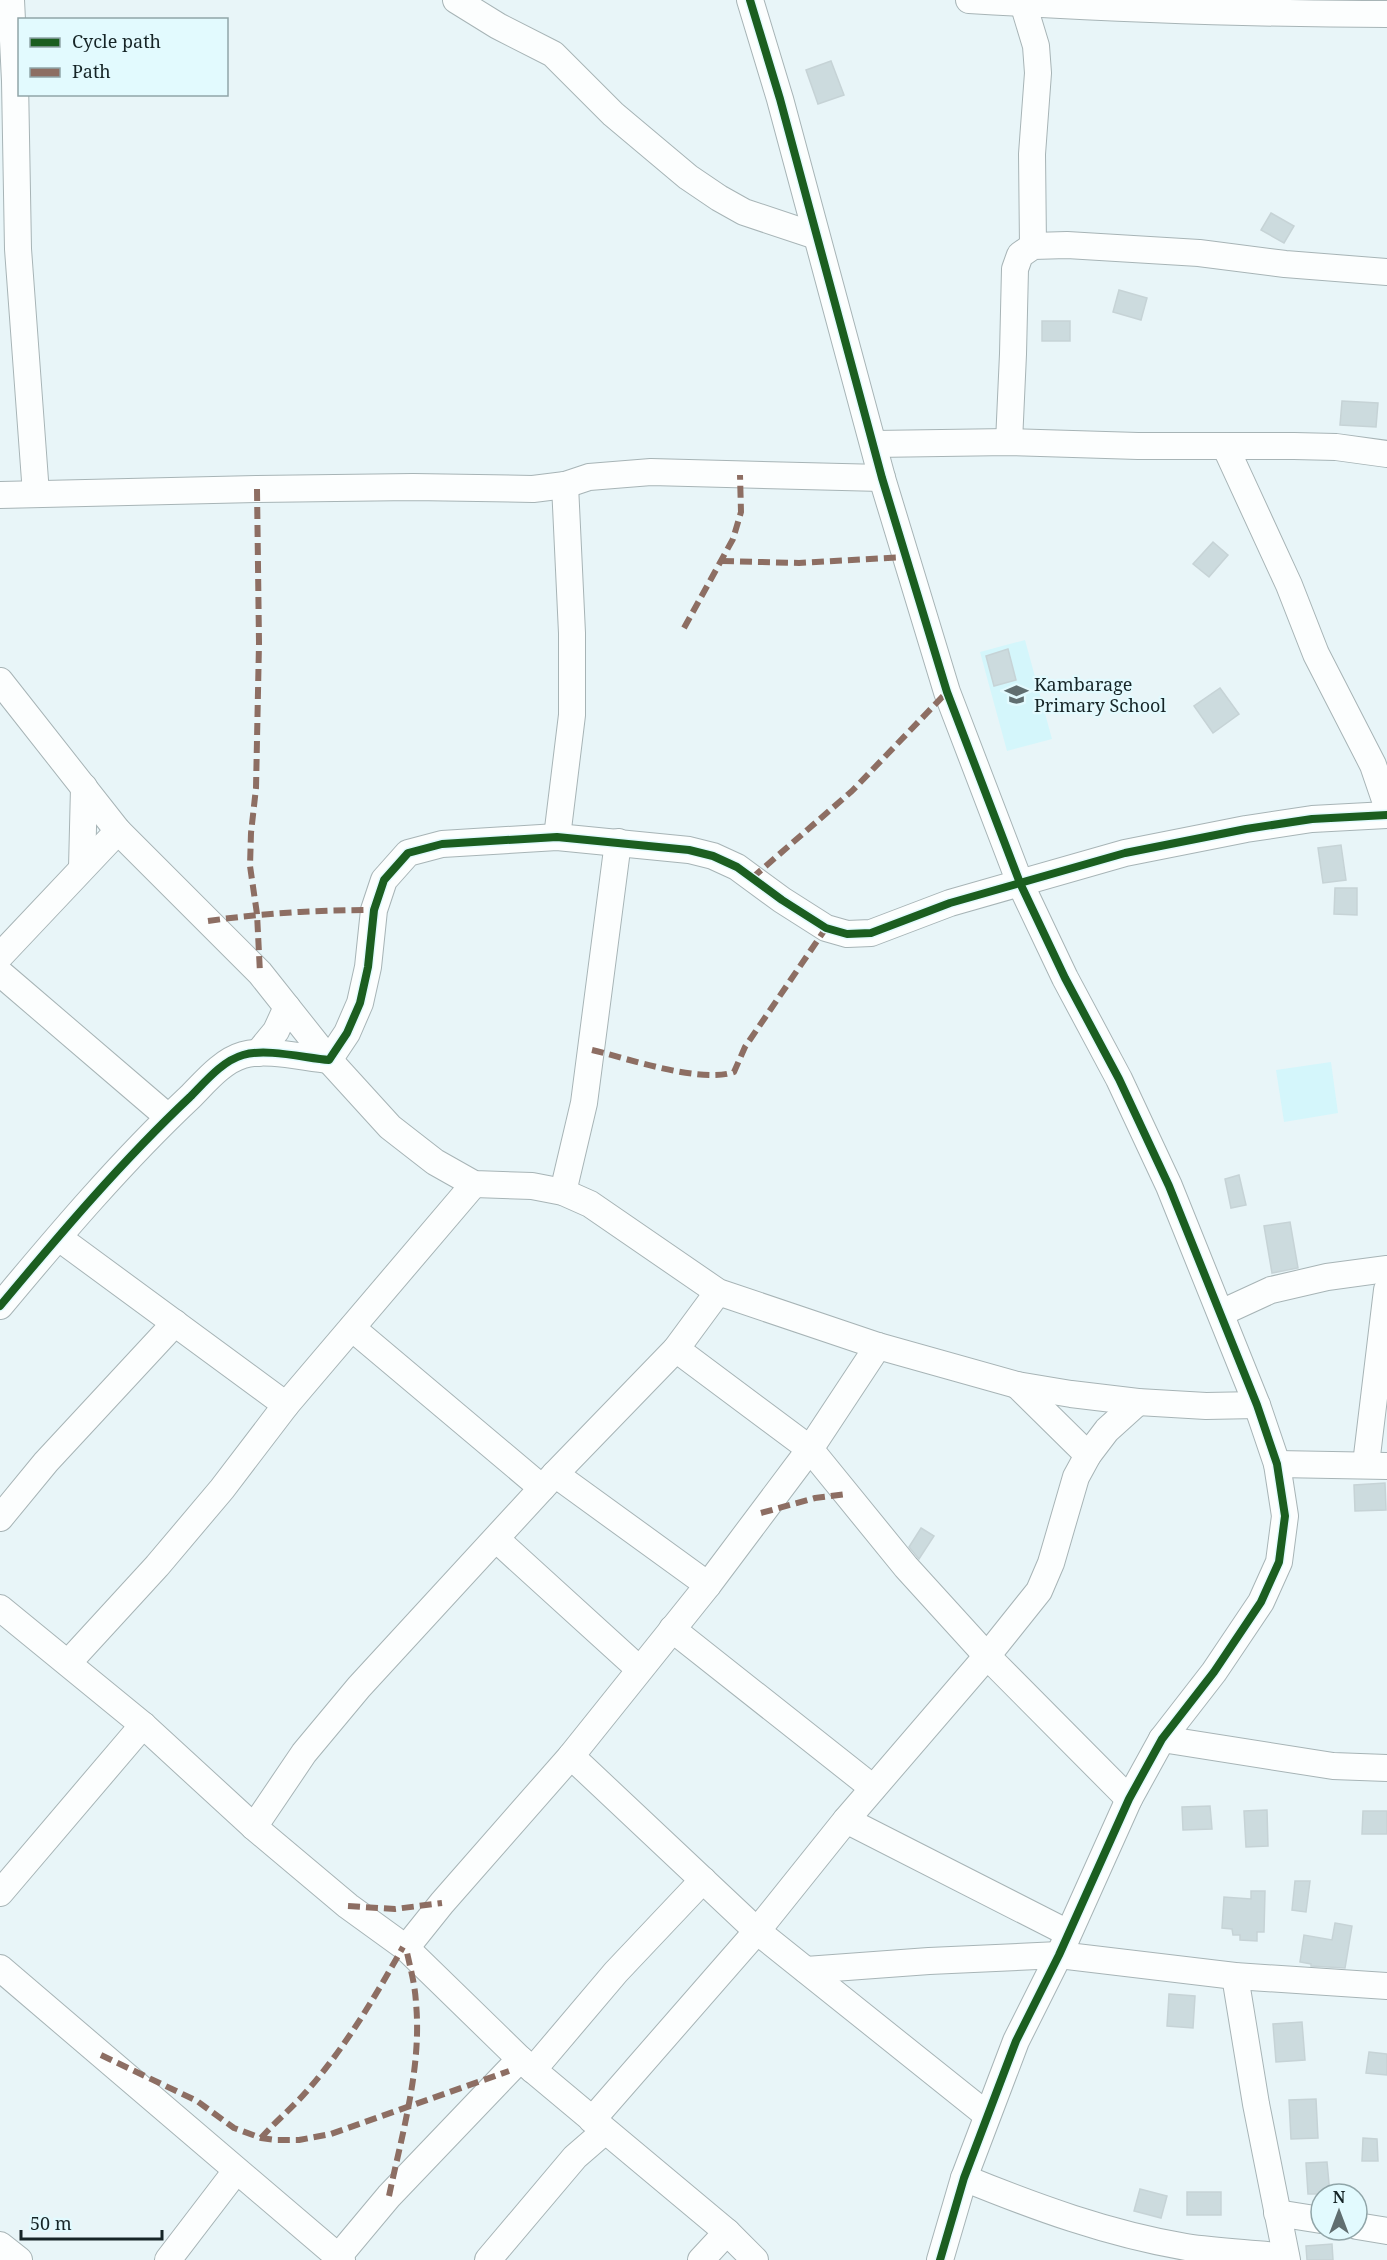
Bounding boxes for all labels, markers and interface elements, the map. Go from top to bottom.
legend [18,18,228,96]
text: Cycle path [72,29,161,53]
text: Path [72,59,111,83]
place label: Kambarage Primary School [1034,672,1166,717]
school or university icon: Kambarage Primary School [1003,682,1029,708]
north arrow [1309,2182,1369,2242]
text: N [1333,2186,1346,2208]
scale bar [21,2203,162,2241]
text: 50 m [30,2211,72,2235]

